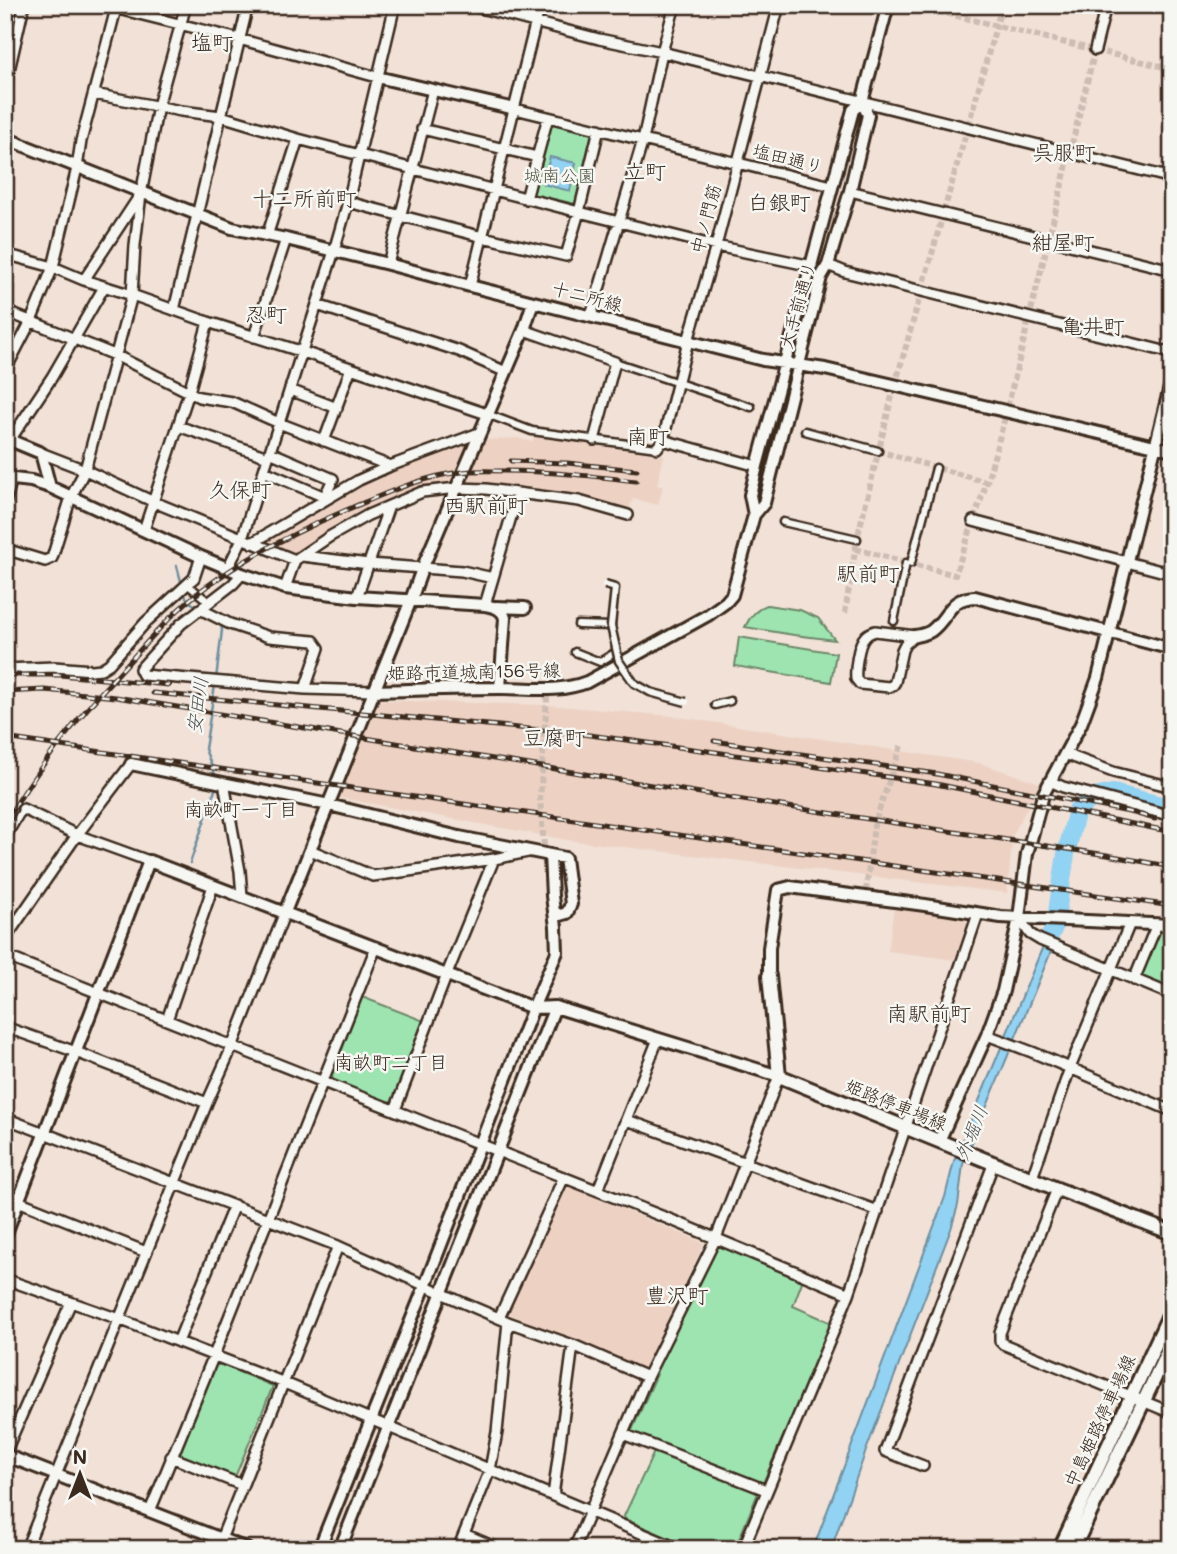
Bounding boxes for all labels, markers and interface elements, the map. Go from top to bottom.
district label: 塩町 [191,28,233,55]
street label: 塩田通り [750,138,826,178]
district label: 呉服町 [1033,138,1096,165]
district label: 立町 [624,157,666,184]
park label: 城南公園 [524,163,596,187]
street label: 中ノ門筋 [684,181,726,257]
district label: 十二所前町 [252,184,357,211]
district label: 白銀町 [748,188,811,215]
district label: 紺屋町 [1032,228,1095,255]
street label: 大手前通り [773,258,821,351]
street label: 十二所線 [549,276,625,316]
district label: 忍町 [245,300,287,327]
district label: 亀井町 [1062,312,1125,339]
district label: 南町 [627,422,669,449]
district label: 久保町 [209,475,272,502]
district label: 西駅前町 [444,491,528,518]
district label: 駅前町 [837,559,900,586]
street label: 姫路市道城南156号線 [387,657,561,685]
water label: 安田川 [180,675,213,735]
district label: 豆腐町 [523,723,586,750]
district label: 南畝町一丁目 [184,796,298,821]
district label: 南駅前町 [887,999,971,1026]
district label: 南畝町二丁目 [334,1049,448,1074]
street label: 姫路停車場線 [842,1073,951,1135]
water label: 外堀川 [948,1102,993,1164]
district label: 豊沢町 [646,1281,709,1308]
street label: 中島姫路停車場線 [1058,1350,1140,1491]
north arrow [46,1438,116,1508]
text: N [73,1444,87,1469]

